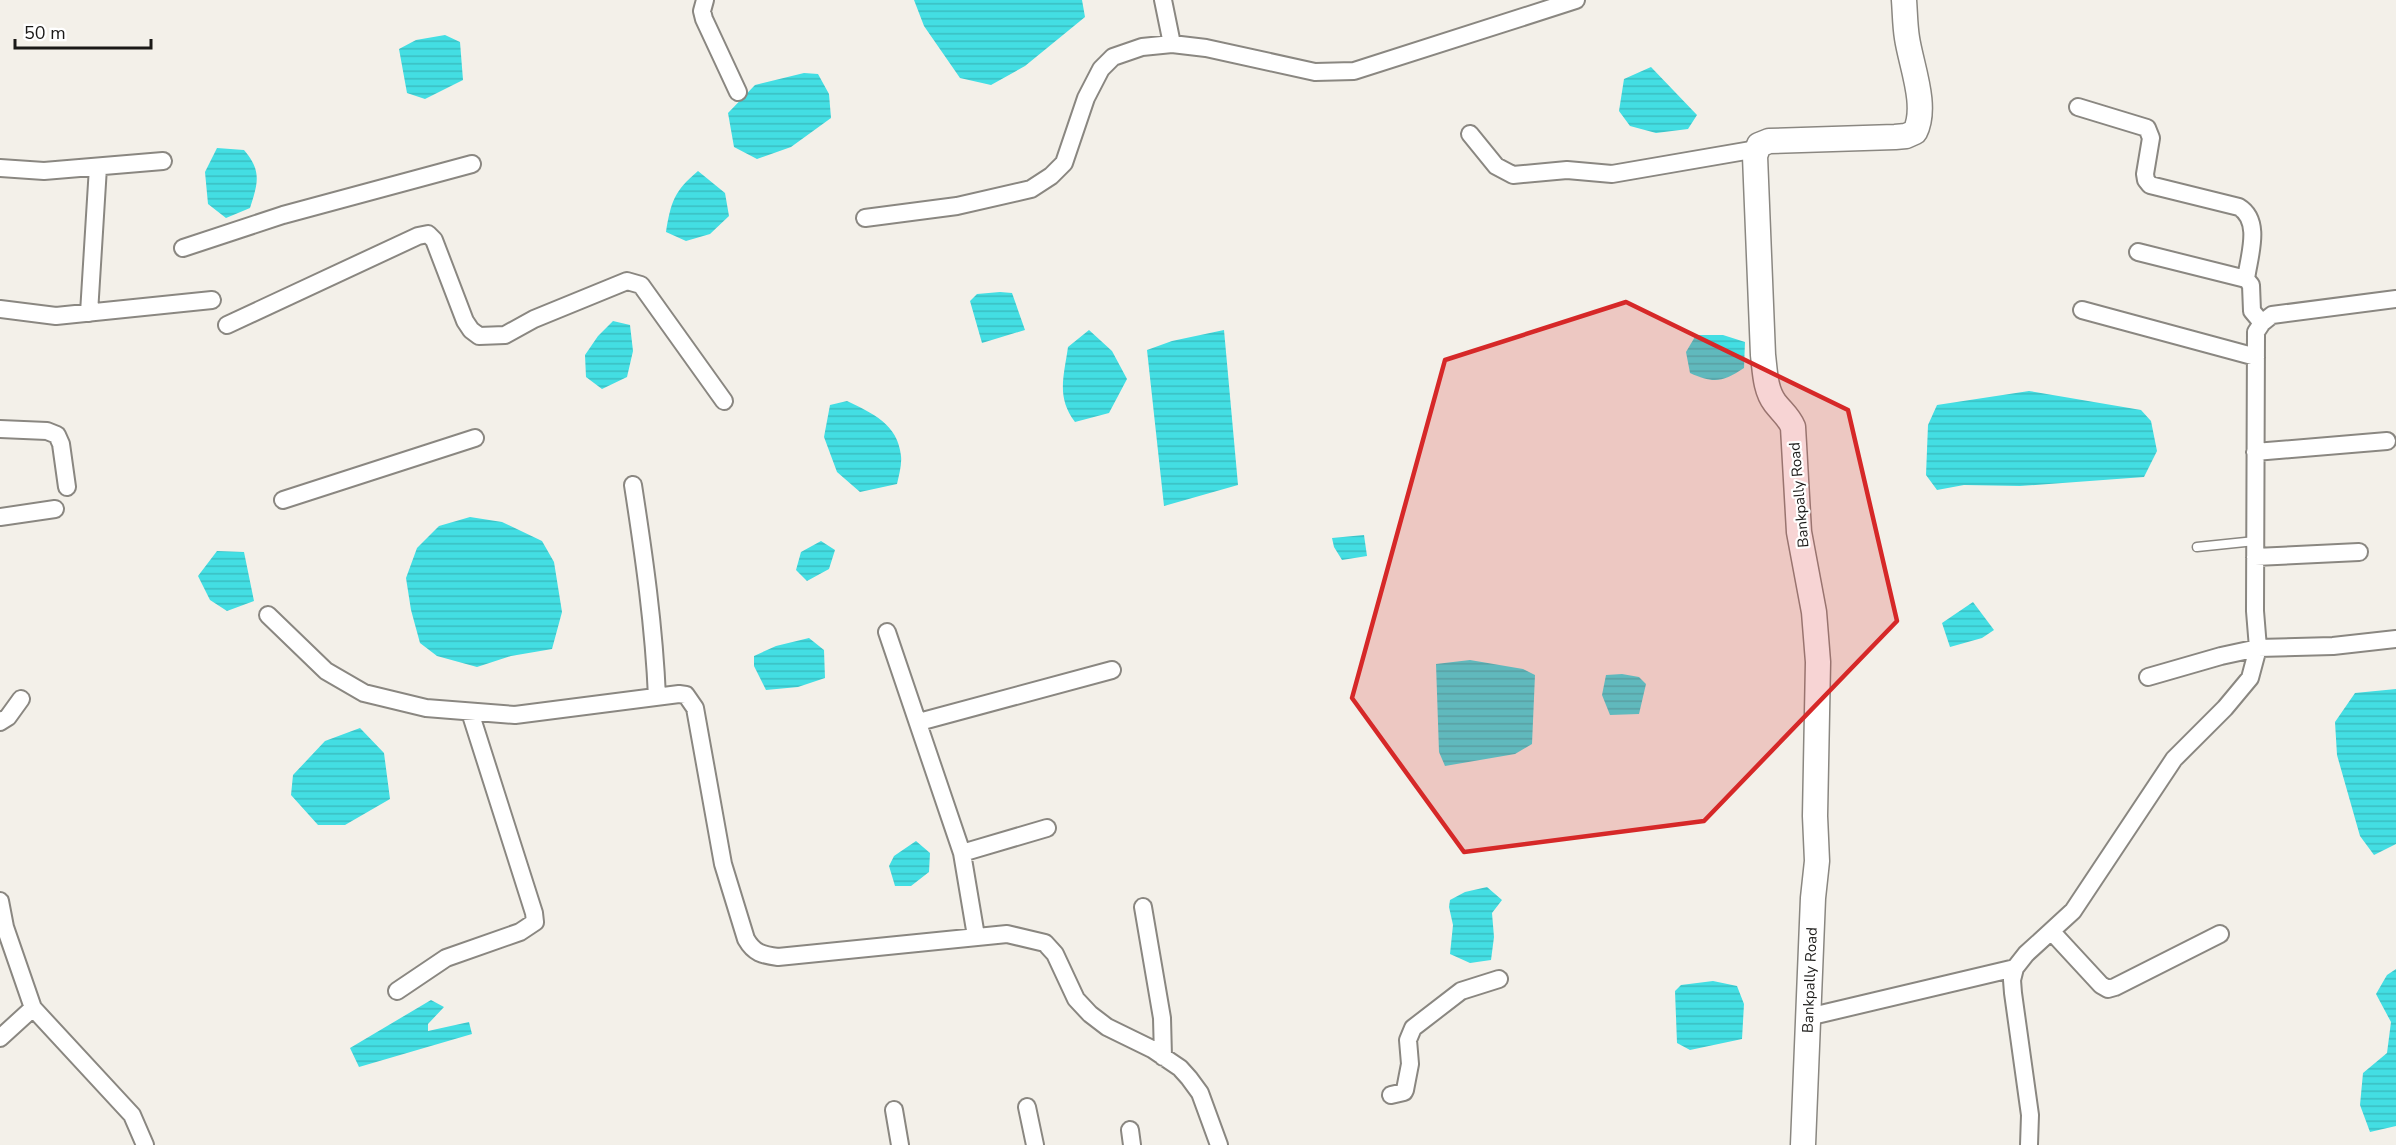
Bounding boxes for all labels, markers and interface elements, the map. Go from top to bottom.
scale bar [15,12,152,50]
text: 50 m [24,21,66,45]
street label: Bankpally Road [1784,441,1814,549]
street label: Bankpally Road [1798,927,1822,1034]

